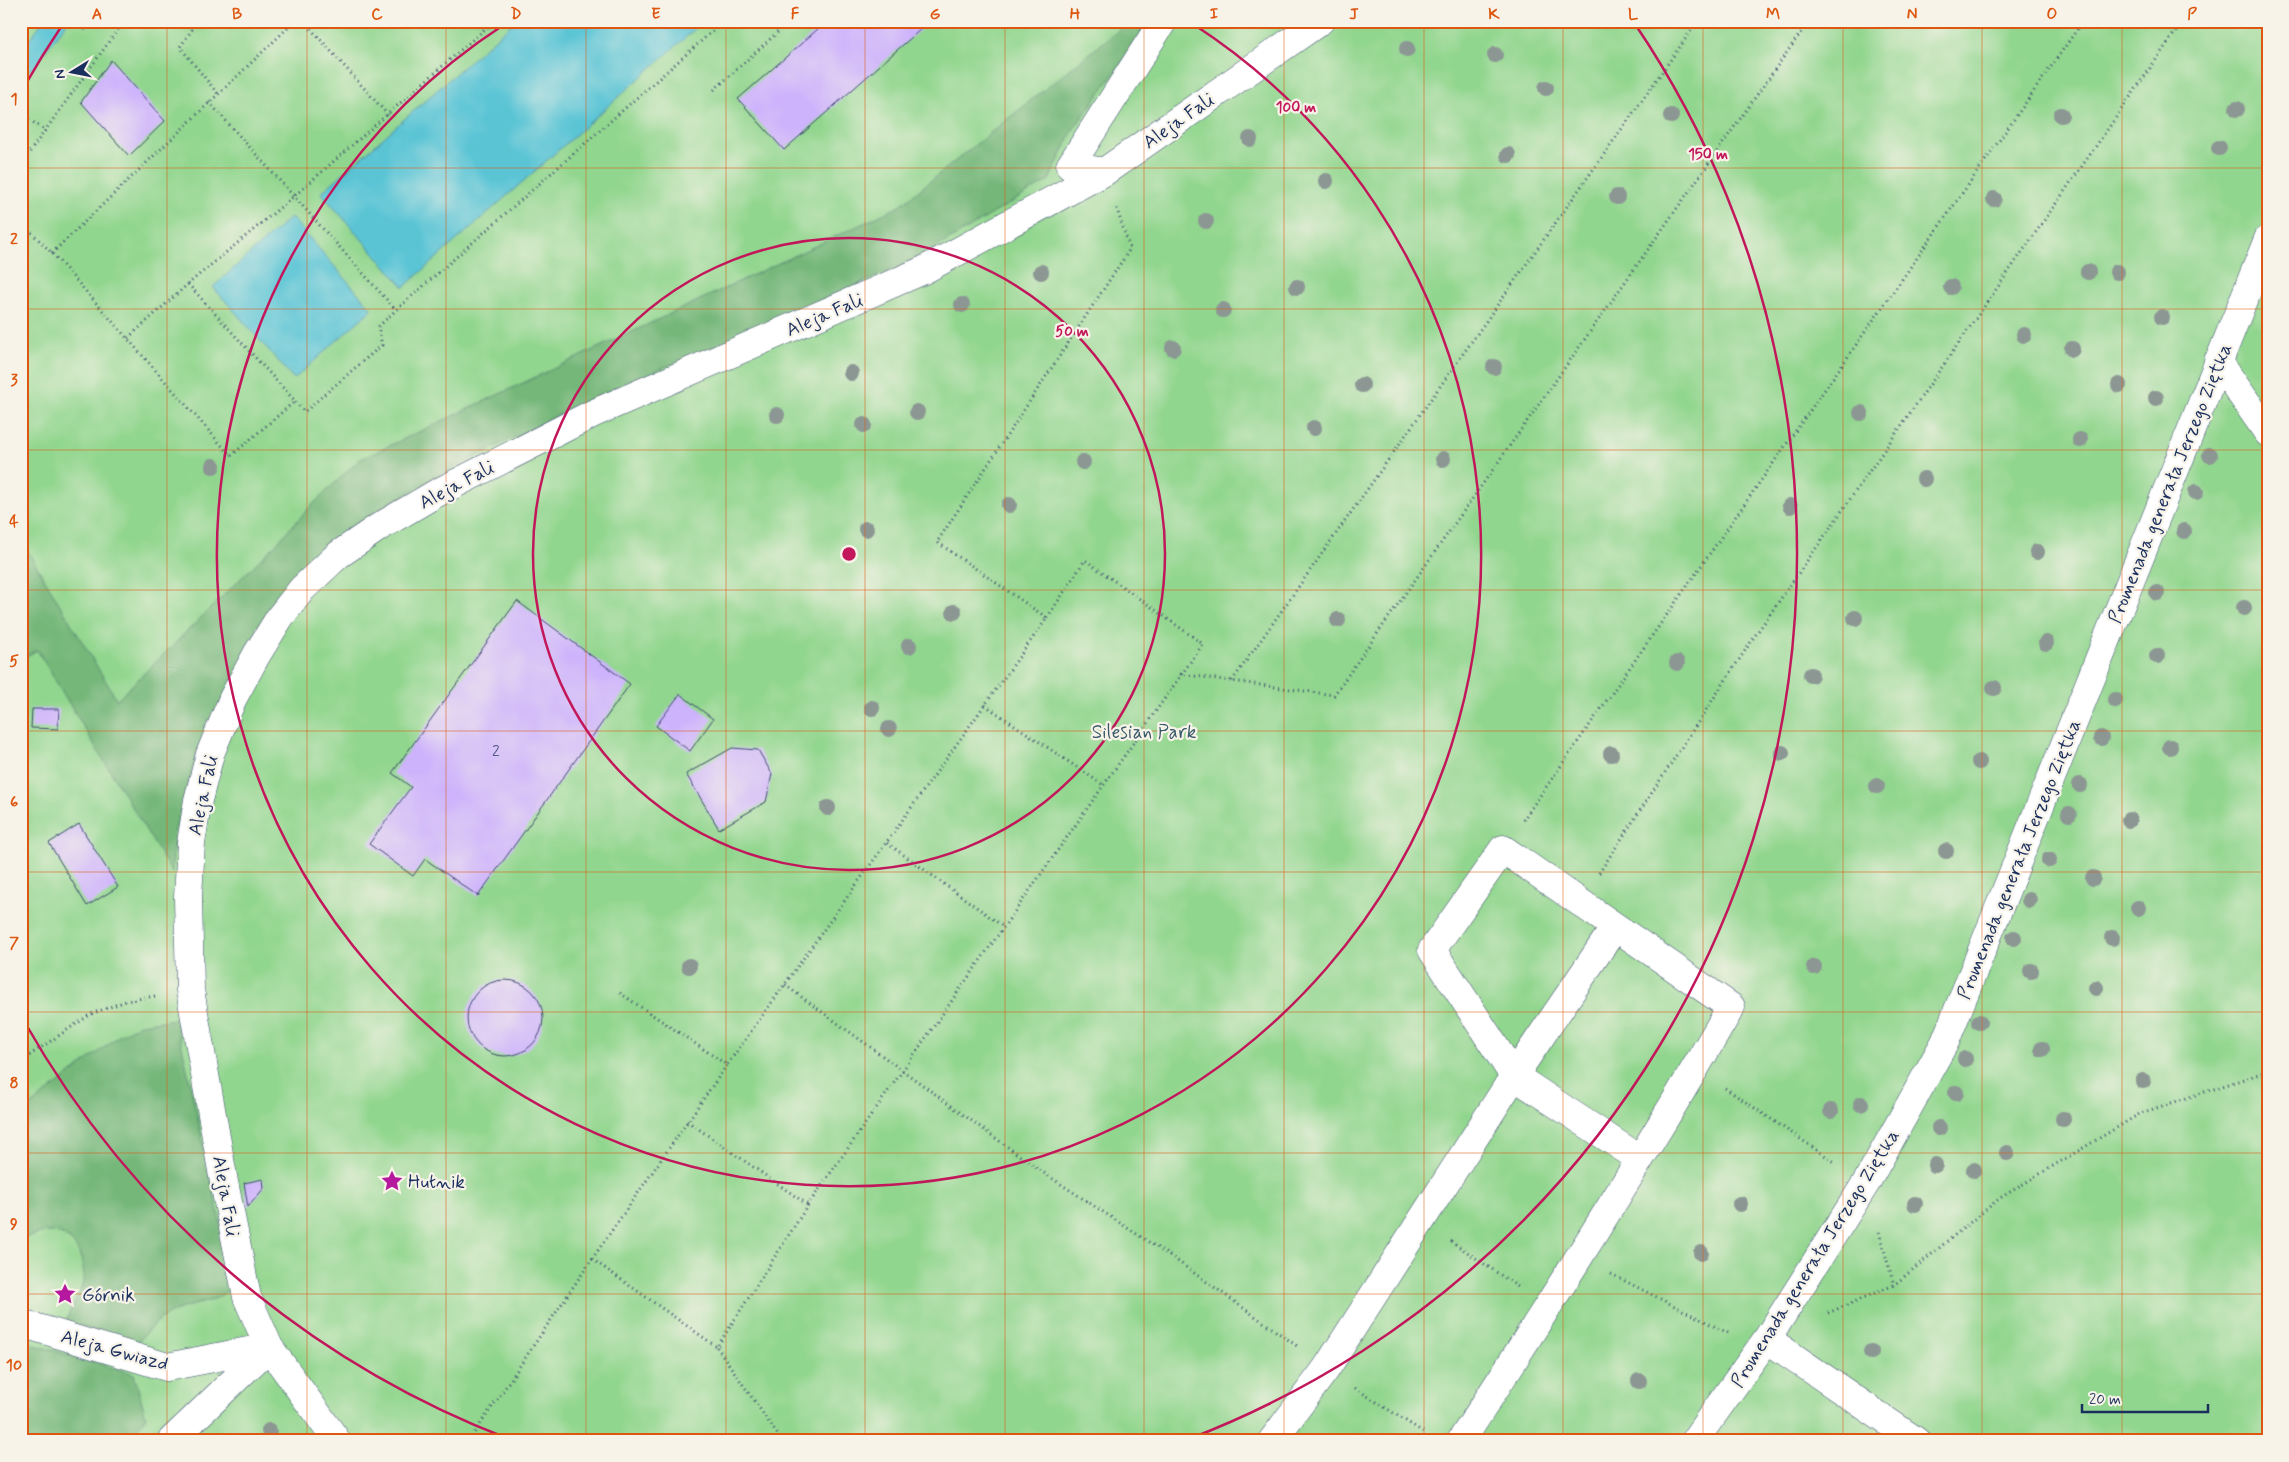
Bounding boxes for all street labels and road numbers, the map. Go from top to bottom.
street label: Aleja Fali [1138,88,1220,156]
street label: Aleja Fali [782,288,867,344]
street label: Promenada generała Jerzego Ziętka [2103,340,2239,628]
street label: Aleja Fali [415,455,499,516]
street label: Promenada generała Jerzego Ziętka [1952,716,2088,1004]
street label: Aleja Fali [183,753,225,838]
street label: Promenada generała Jerzego Ziętka [1725,1125,1906,1393]
street label: Aleja Fali [205,1154,245,1239]
street label: Aleja Gwiazd [58,1324,171,1378]

